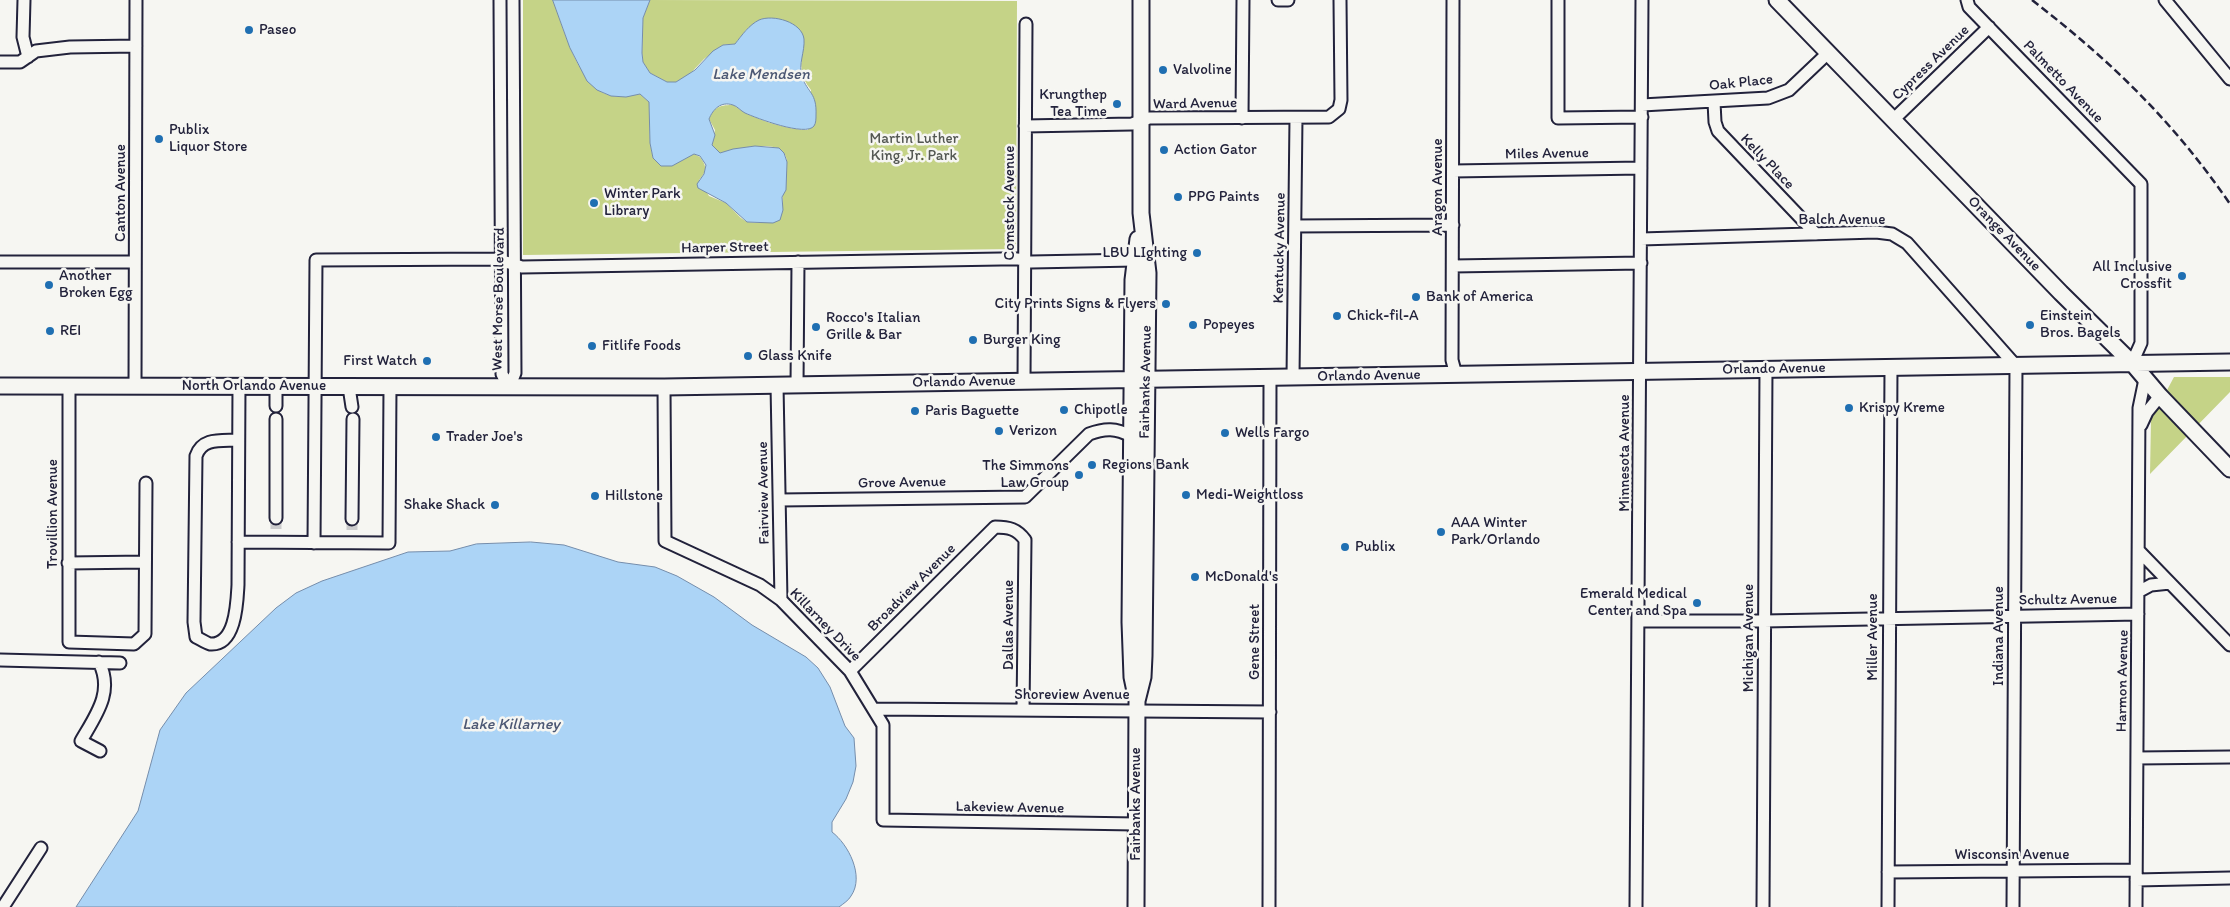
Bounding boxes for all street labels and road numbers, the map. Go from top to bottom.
street label: Cypress Avenue [1889,22,1973,104]
street label: Palmetto Avenue [2019,37,2107,127]
street label: Oak Place [1708,71,1774,95]
street label: Ward Avenue [1153,94,1237,114]
street label: Kelly Place [1736,131,1798,193]
street label: Aragon Avenue [1429,138,1447,236]
street label: Canton Avenue [112,144,130,242]
street label: Miles Avenue [1505,144,1589,164]
street label: Comstock Avenue [1001,146,1019,260]
street label: Kentucky Avenue [1270,192,1290,304]
street label: Orange Avenue [1964,193,2044,275]
street label: Balch Avenue [1799,211,1885,229]
street label: West Morse Boulevard [489,227,509,371]
street label: Harper Street [681,238,769,258]
street label: Fairbanks Avenue [1136,325,1156,439]
street label: Orlando Avenue [1722,359,1826,379]
street label: Orlando Avenue [1317,366,1421,386]
street label: Orlando Avenue [912,372,1016,392]
street label: North Orlando Avenue [182,377,326,395]
street label: Minnesota Avenue [1616,394,1634,512]
street label: Fairview Avenue [754,441,774,545]
street label: Trovillion Avenue [44,459,62,569]
street label: Grove Avenue [858,473,946,493]
street label: Broadview Avenue [864,540,960,636]
street label: Dallas Avenue [1000,580,1018,670]
street label: Michigan Avenue [1740,584,1758,692]
street label: Killarney Drive [785,585,865,665]
street label: Indiana Avenue [1990,586,2008,686]
street label: Schultz Avenue [2019,590,2117,610]
street label: Miller Avenue [1864,593,1882,681]
street label: Gene Street [1246,604,1264,680]
street label: Harmon Avenue [2113,630,2133,732]
street label: Shoreview Avenue [1014,686,1130,704]
street label: Fairbanks Avenue [1127,747,1145,861]
street label: Lakeview Avenue [956,798,1064,818]
street label: Wisconsin Avenue [1954,846,2070,864]

